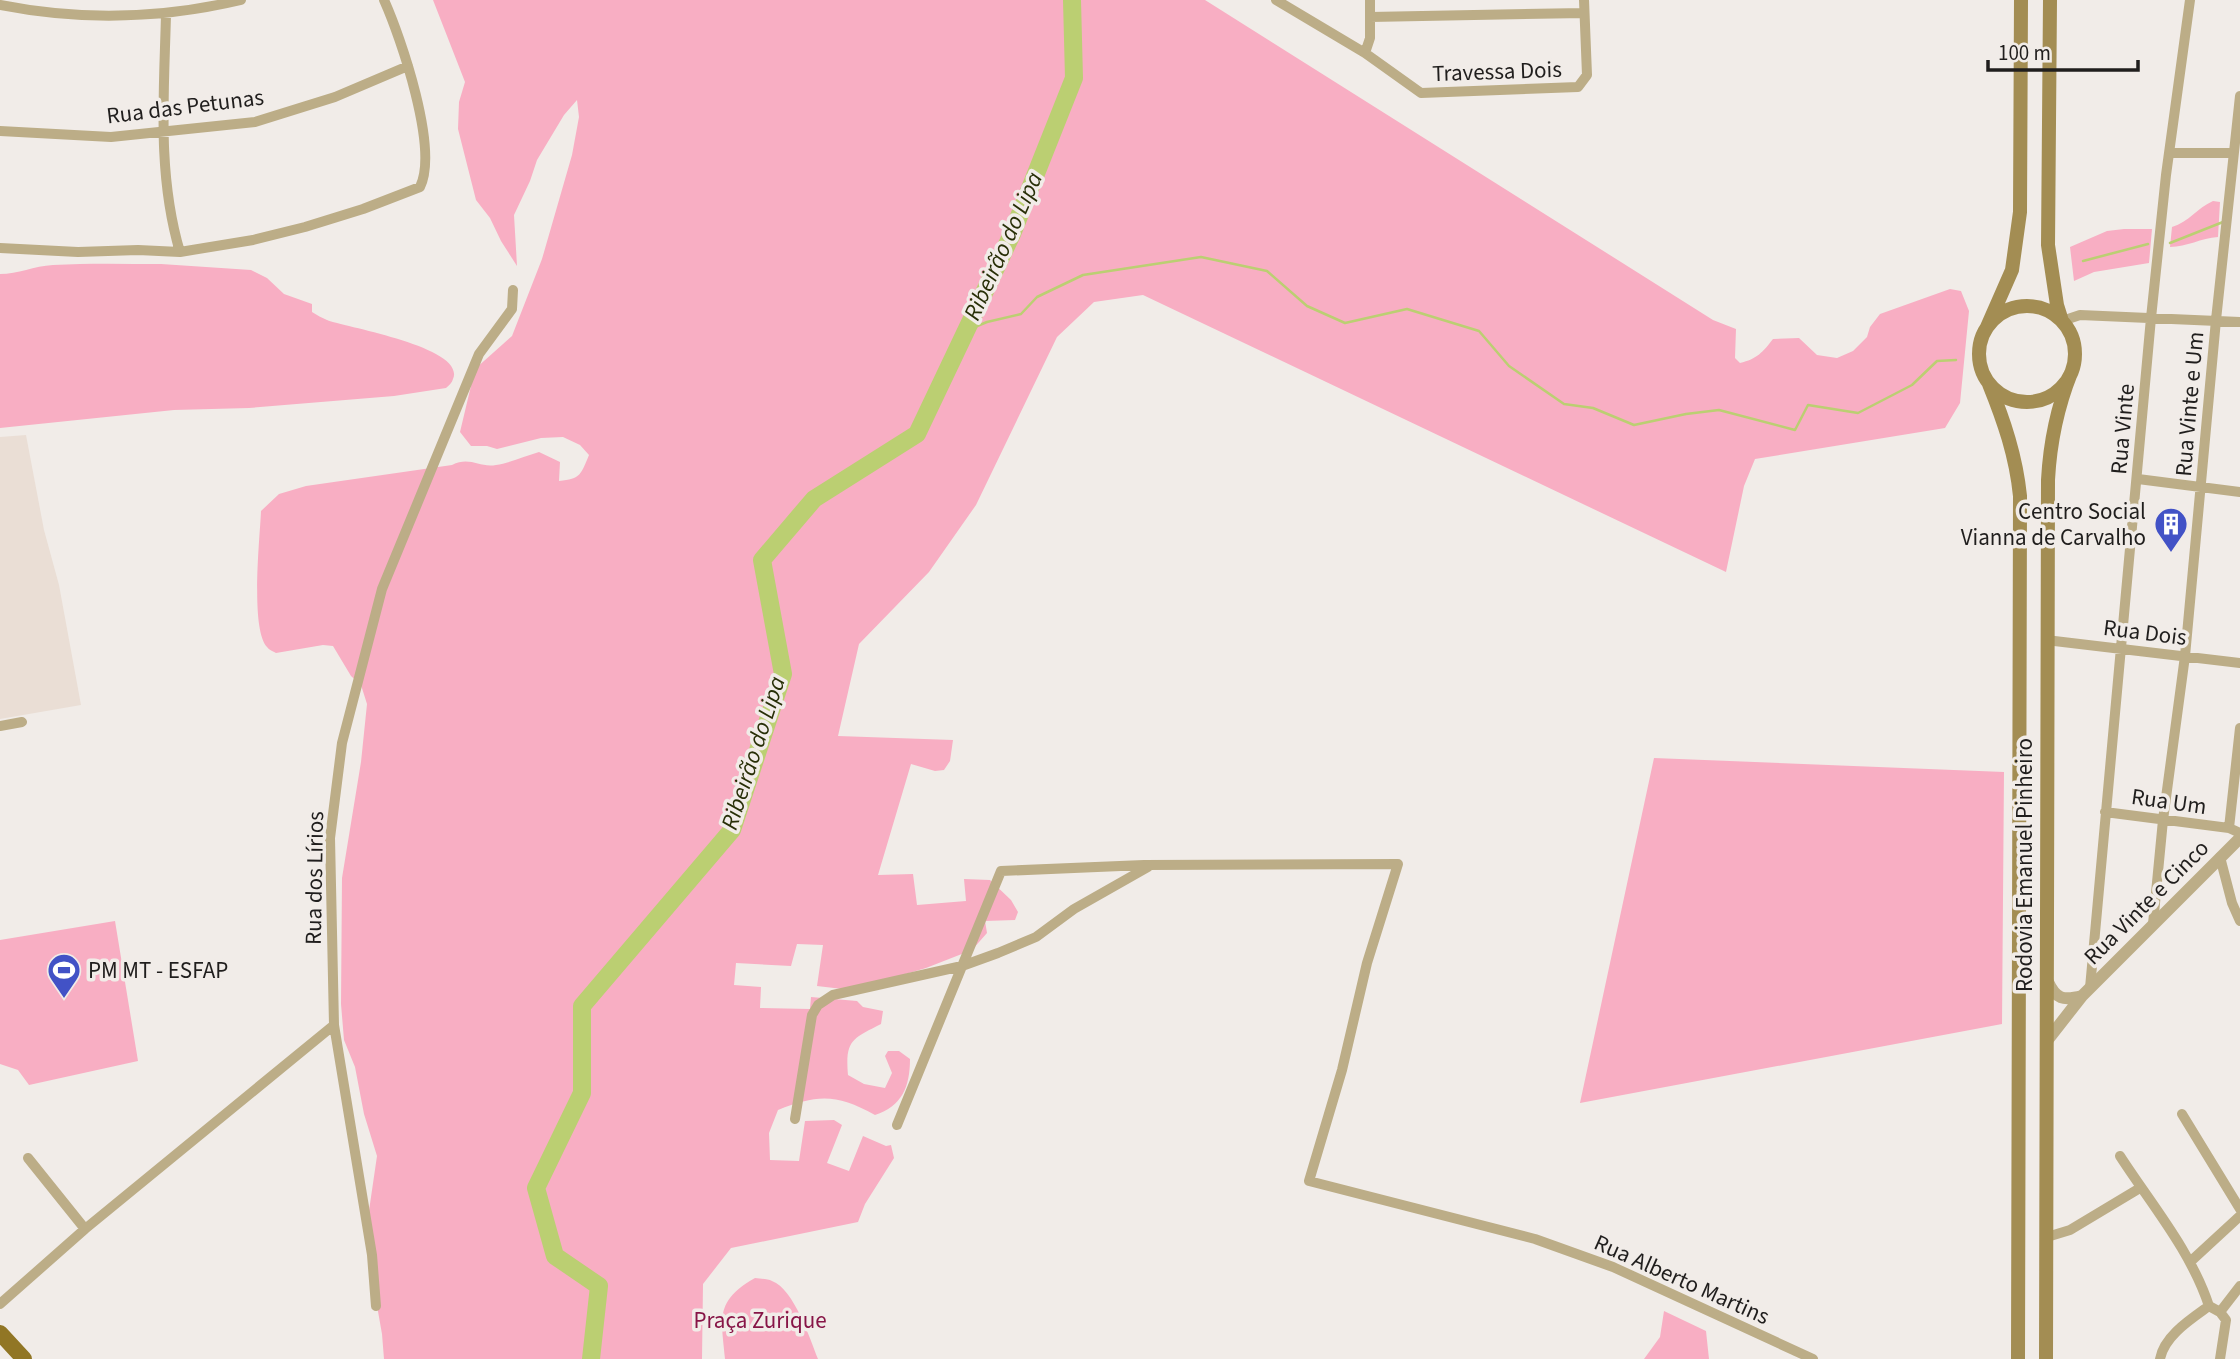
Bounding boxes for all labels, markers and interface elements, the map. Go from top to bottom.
scale bar [1988,28,2138,72]
text: 100 m [1998,38,2051,68]
street label: Travessa Dois [1432,53,1562,90]
street label: Rua das Petunas [105,80,266,133]
water label: Ribeirão do Lipa [955,166,1052,326]
street label: Rua Vinte e Um [2167,330,2212,478]
street label: Rua Vinte [2102,382,2143,476]
place label: Centro Social Vianna de Carvalho [1961,495,2146,554]
building icon: Centro Social Vianna de Carvalho [2152,505,2190,554]
street label: Rua Dois [2101,611,2188,654]
water label: Ribeirão do Lipa [712,672,795,834]
street label: Rodovia Emanuel Pinheiro [2008,738,2041,992]
street label: Rua Um [2129,780,2209,823]
street label: Rua dos Lírios [297,811,332,945]
street label: Rua Vinte e Cinco [2076,832,2216,972]
sports icon: PM MT - ESFAP [45,951,83,1000]
place label: PM MT - ESFAP [88,954,228,987]
street label: Rua Alberto Martins [1589,1226,1775,1333]
park label: Praça Zurique [693,1304,827,1337]

